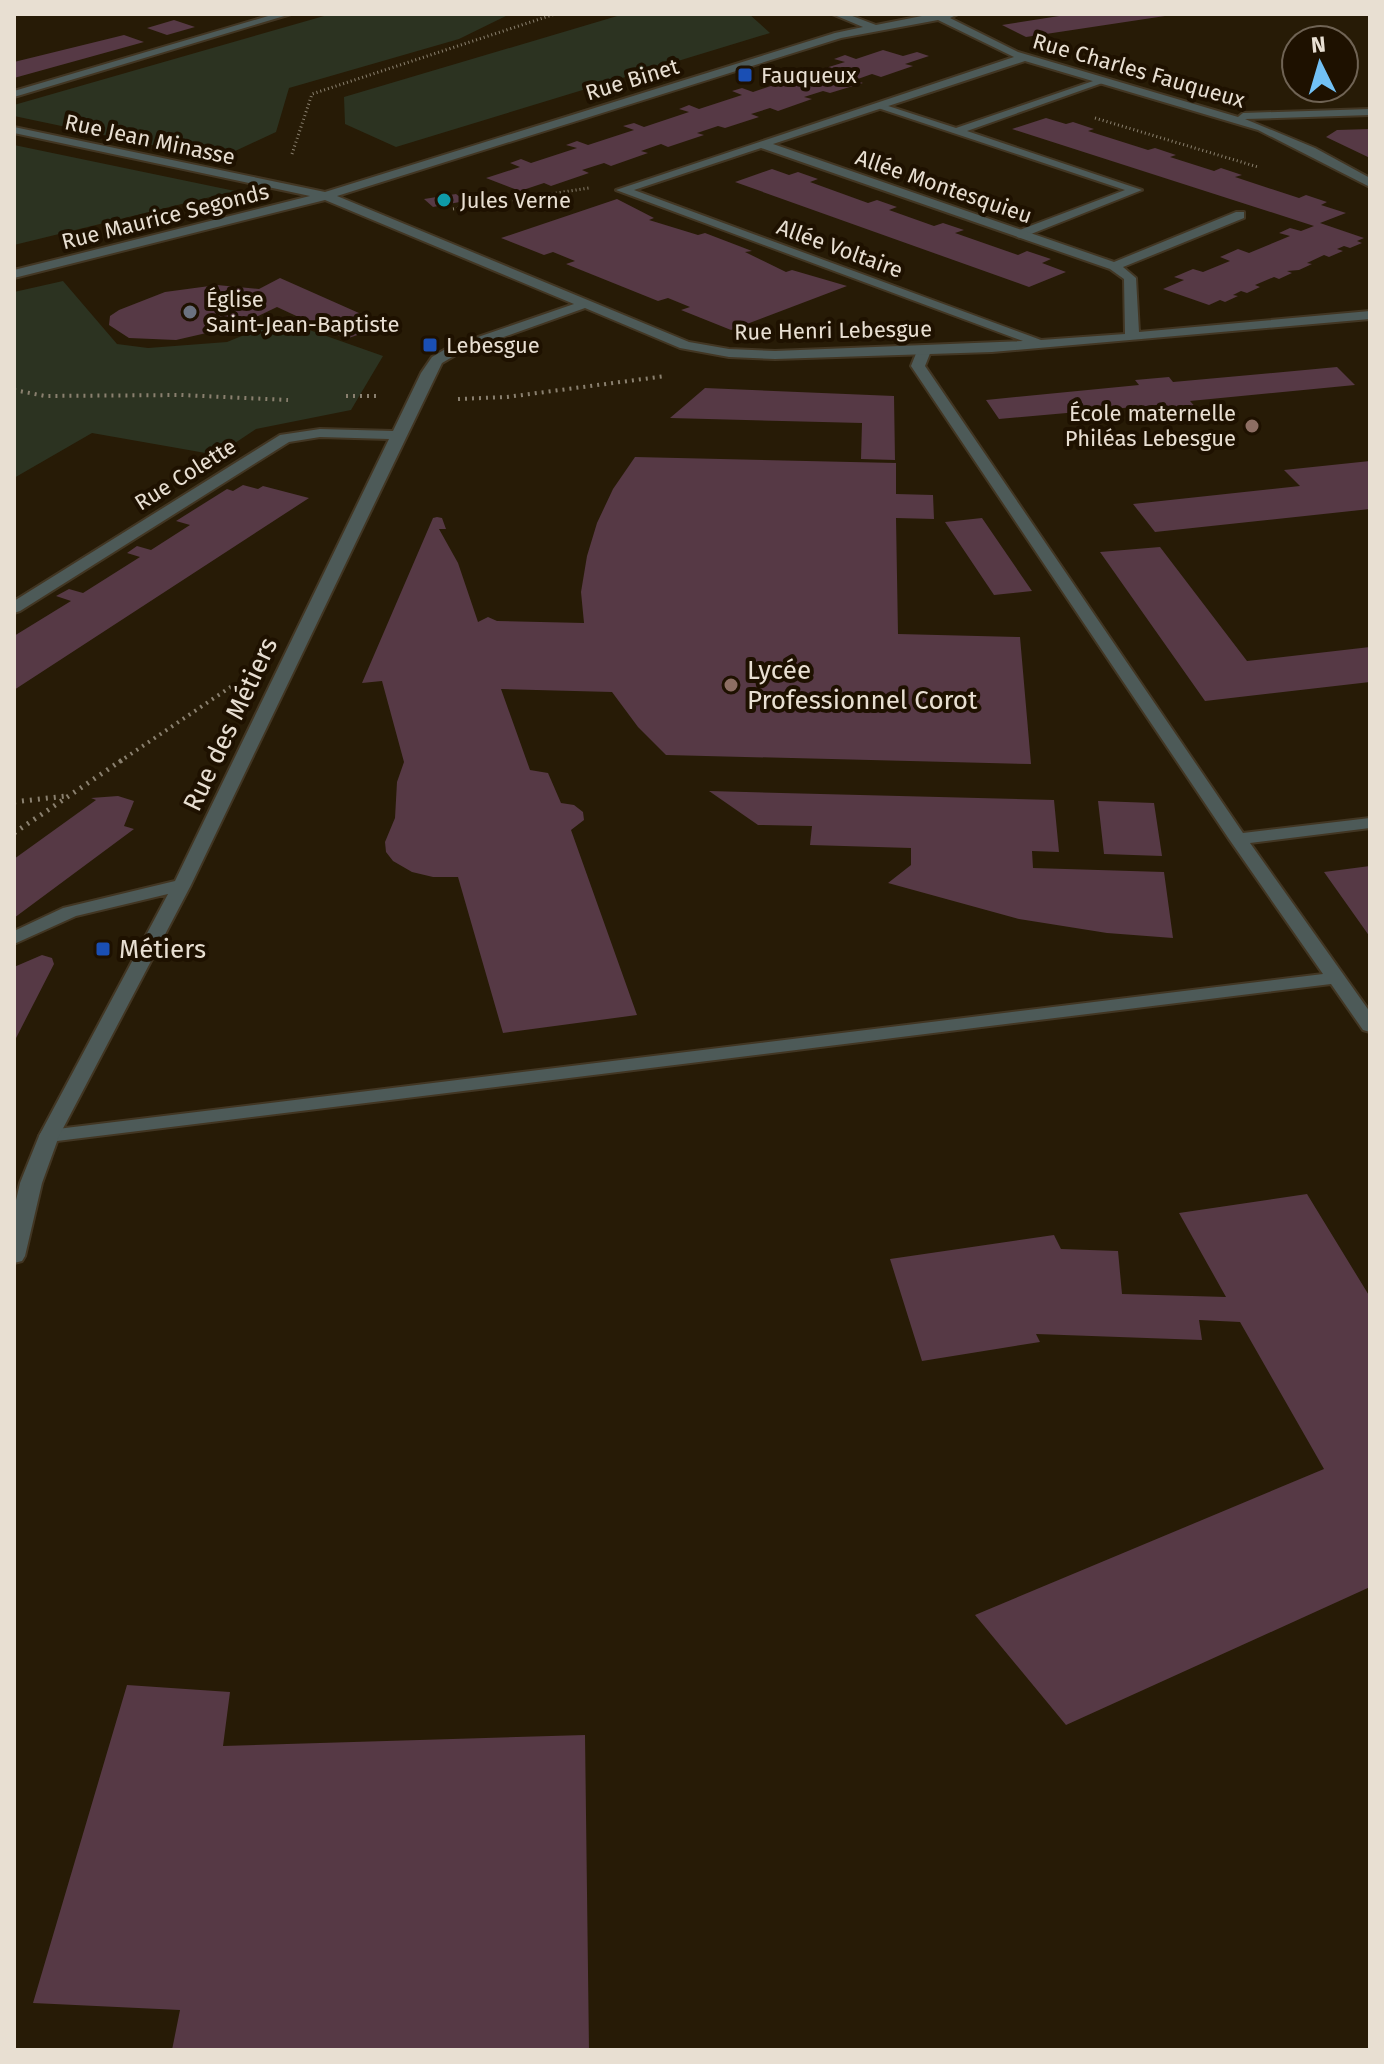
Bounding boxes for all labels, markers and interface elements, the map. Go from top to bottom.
north arrow [1280,24,1360,104]
street label: Rue Charles Fauqueux [1030,27,1248,114]
text: N [1310,30,1327,59]
street label: Rue Binet [582,52,682,106]
place label: Fauqueux [761,62,857,89]
marker: Fauqueux [736,66,754,84]
street label: Rue Jean Minasse [62,108,238,171]
street label: Allée Montesquieu [852,144,1036,229]
street label: Rue Maurice Segonds [59,178,272,255]
place label: Jules Verne [460,187,571,214]
marker: Jules Verne [435,191,453,209]
street label: Allée Voltaire [773,213,906,284]
place label: Église Saint-Jean-Baptiste [206,286,399,338]
marker: Église Saint-Jean-Baptiste [181,303,199,321]
street label: Rue Henri Lebesgue [734,315,932,346]
place label: Lebesgue [446,332,540,359]
marker: Lebesgue [421,336,439,354]
place label: École maternelle Philéas Lebesgue [1065,400,1236,452]
marker: École maternelle Philéas Lebesgue [1243,417,1261,435]
street label: Rue Colette [130,433,241,516]
street label: Rue des Métiers [177,633,284,816]
place label: Lycée Professionnel Corot [747,655,978,716]
marker: Lycée Professionnel Corot [722,676,740,694]
place label: Métiers [119,934,206,965]
marker: Métiers [94,940,112,958]

